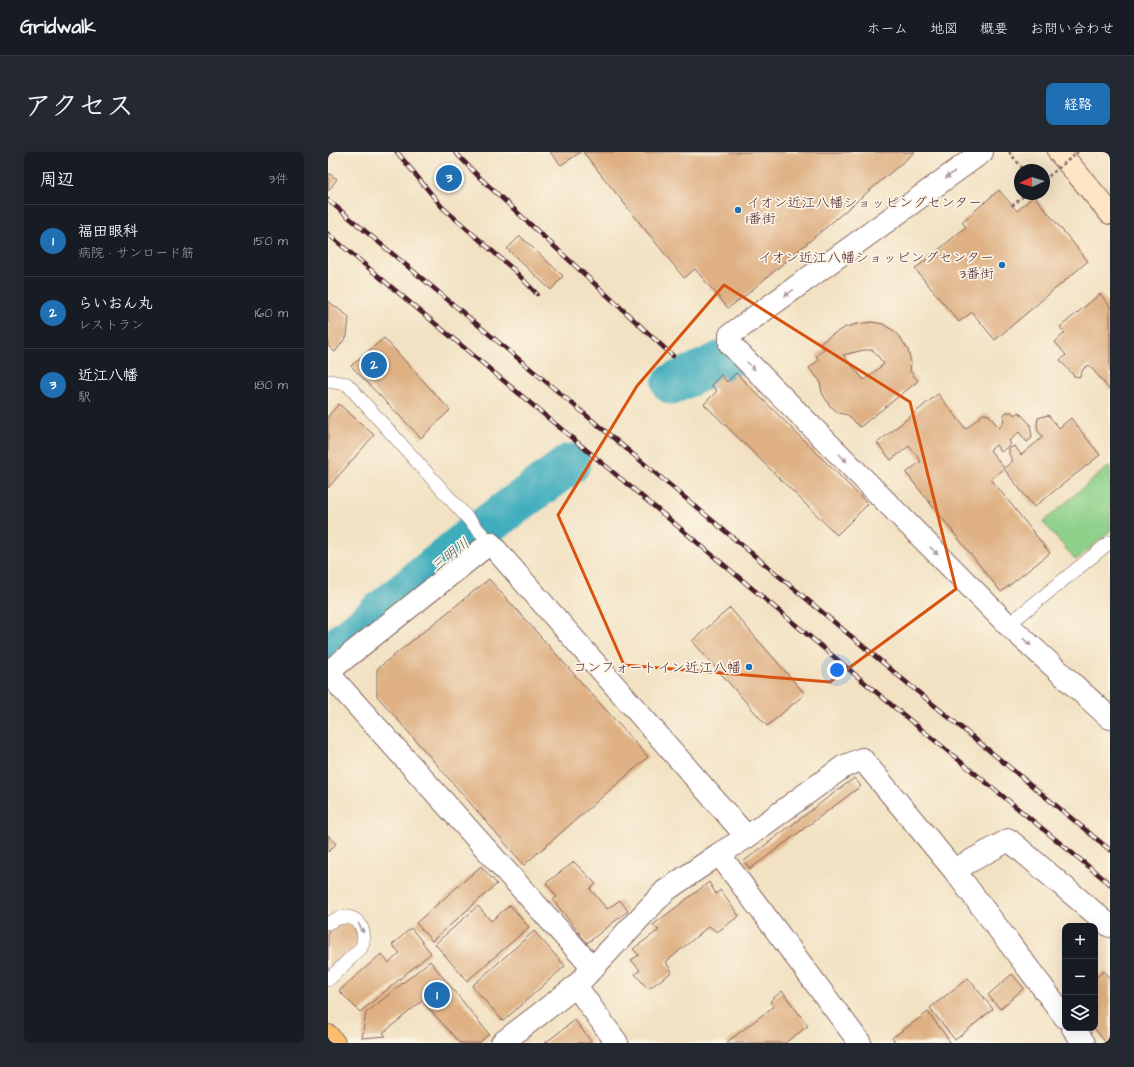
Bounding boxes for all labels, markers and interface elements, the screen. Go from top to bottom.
text: Gridwalk [20,14,96,41]
text: ホーム [867,19,908,39]
text: 地図 [930,19,958,39]
text: 概要 [980,19,1008,39]
text: お問い合わせ [1030,19,1114,39]
button: 経路 [1046,83,1110,125]
text: アクセス [24,87,134,126]
pin: 3 [436,163,462,193]
north arrow [1014,164,1050,200]
text: 周辺 [40,168,74,192]
text: 3件 [268,170,288,188]
one-way arrow [945,171,955,179]
place label: イオン近江八幡ショッピングセンター 1番街 [746,193,982,229]
marker: イオン近江八幡ショッピングセンター 1番街 [733,205,743,215]
text: 福田眼科 [78,221,138,242]
text: 1 [52,232,54,250]
text: 150 m [254,232,288,250]
text: 病院 · サンロード筋 [78,244,194,262]
place label: イオン近江八幡ショッピングセンター 3番街 [758,248,994,284]
marker: イオン近江八幡ショッピングセンター 3番街 [997,260,1007,270]
one-way arrow [783,289,794,297]
text: らいおん丸 [78,293,153,314]
text: 2 [49,304,57,322]
text: 160 m [255,304,288,322]
text: レストラン [78,316,144,334]
pin: 2 [361,350,387,380]
one-way arrow [746,361,756,371]
text: 近江八幡 [78,365,138,386]
text: 3 [50,376,56,394]
text: 180 m [254,376,288,394]
text: 駅 [78,388,91,406]
one-way arrow [838,453,848,463]
water label: 三明川 [426,533,474,578]
one-way arrow [929,546,939,556]
one-way arrow [1022,637,1031,646]
place label: コンフォートイン近江八幡 [573,658,741,678]
your location [827,660,847,680]
marker: コンフォートイン近江八幡 [744,662,754,672]
one-way arrow [358,922,364,934]
map controls [1062,923,1098,1031]
button: + [1062,923,1098,959]
button: − [1062,959,1098,995]
pin: 1 [424,980,450,1010]
button: layers [1062,995,1098,1031]

